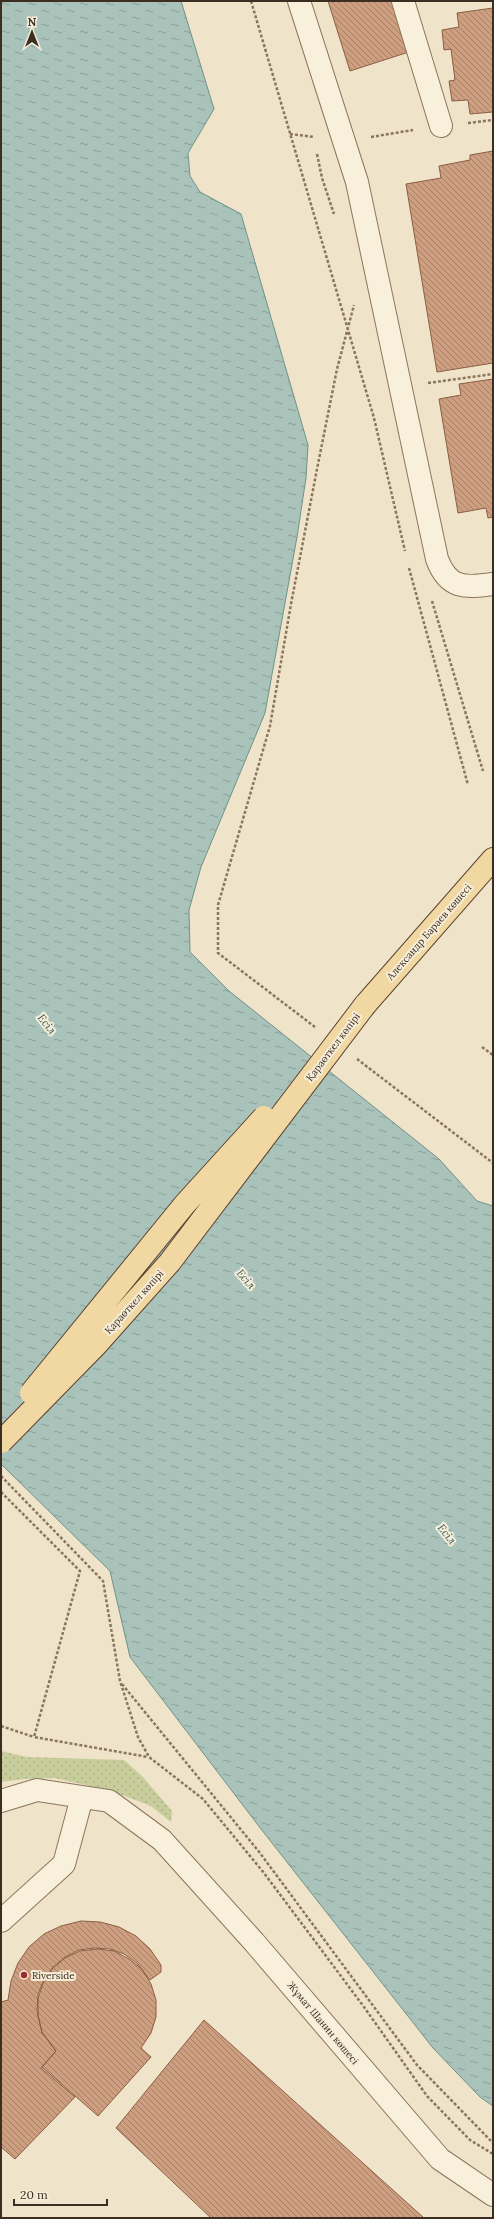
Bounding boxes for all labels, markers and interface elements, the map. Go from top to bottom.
north arrow [12,12,52,52]
text: N [28,15,37,29]
street label: Александр Бараев көшесі [383,881,474,983]
street label: Қараөткел көпірі [303,1010,363,1084]
water label: Есіл [35,1011,60,1037]
water label: Есіл [234,1266,259,1292]
street label: Қараөткел көпірі [102,1267,166,1337]
water label: Есіл [435,1521,460,1547]
place label: Riverside [32,1969,75,1982]
marker: Riverside [19,1970,29,1980]
street label: Жұмат Шанин көшесі [285,1979,362,2067]
scale bar [14,2181,107,2207]
text: 20 m [20,2187,48,2202]

